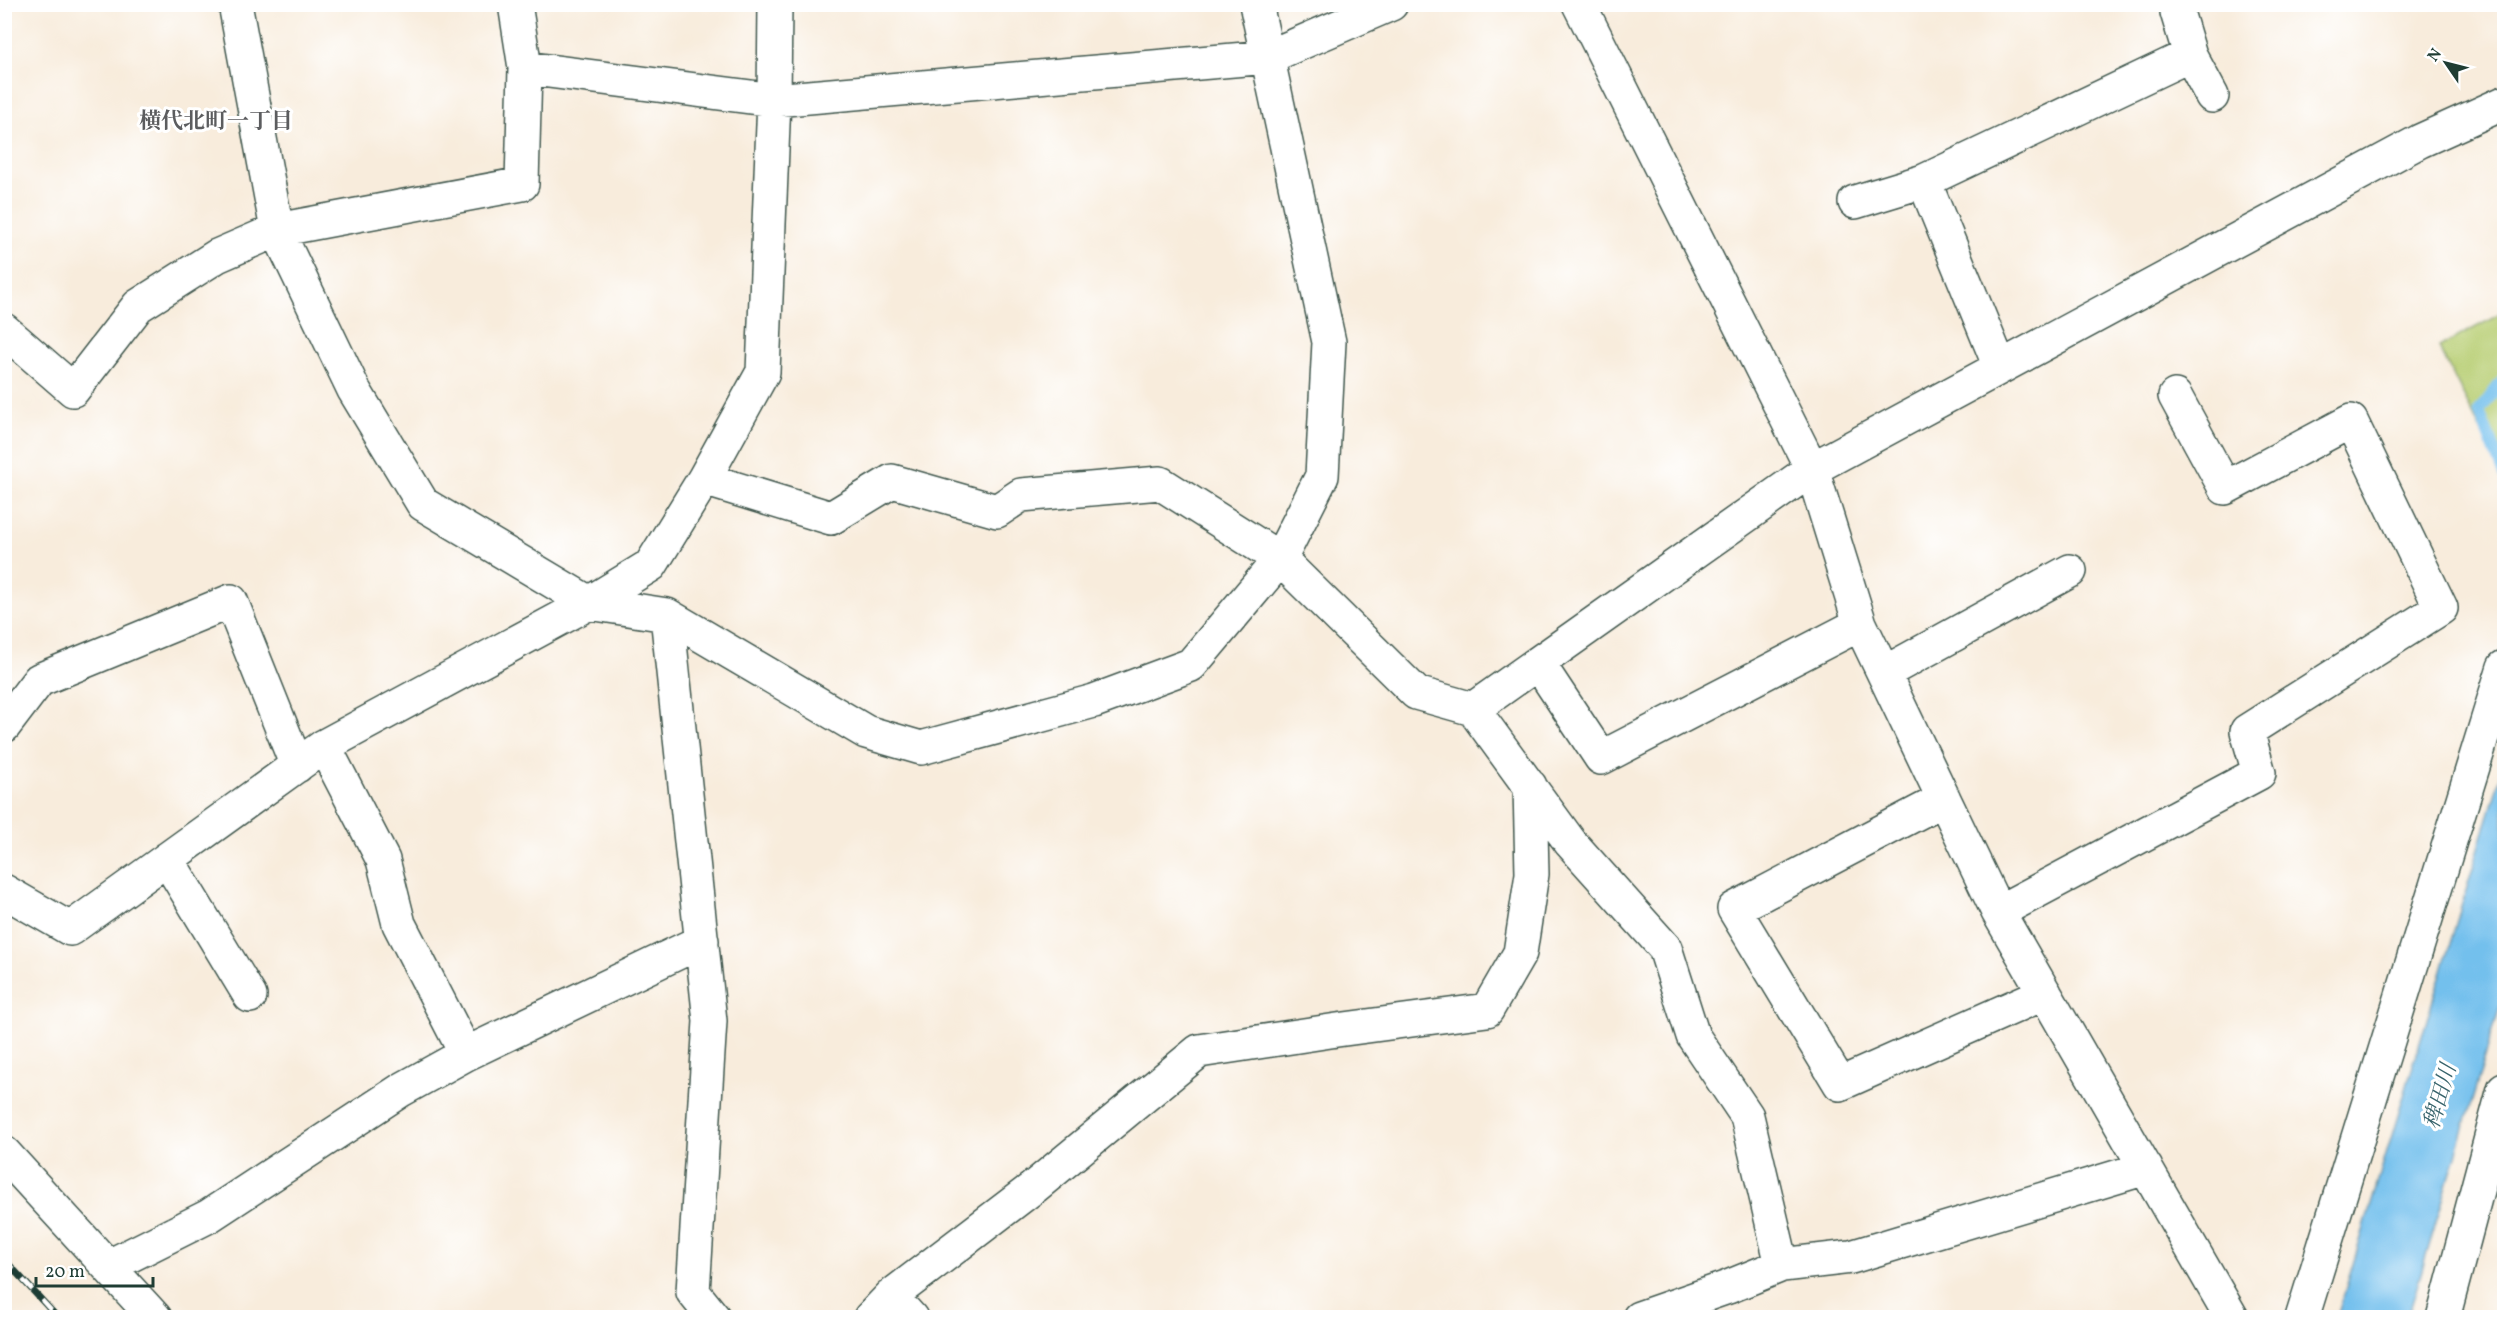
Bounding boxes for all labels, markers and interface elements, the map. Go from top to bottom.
north arrow [2416,33,2476,93]
text: N [2423,44,2448,67]
district label: 横代北町一丁目 [139,107,293,138]
water label: 稗田川 [2417,1059,2466,1133]
scale bar [36,1250,153,1288]
text: 20 m [45,1260,85,1285]

